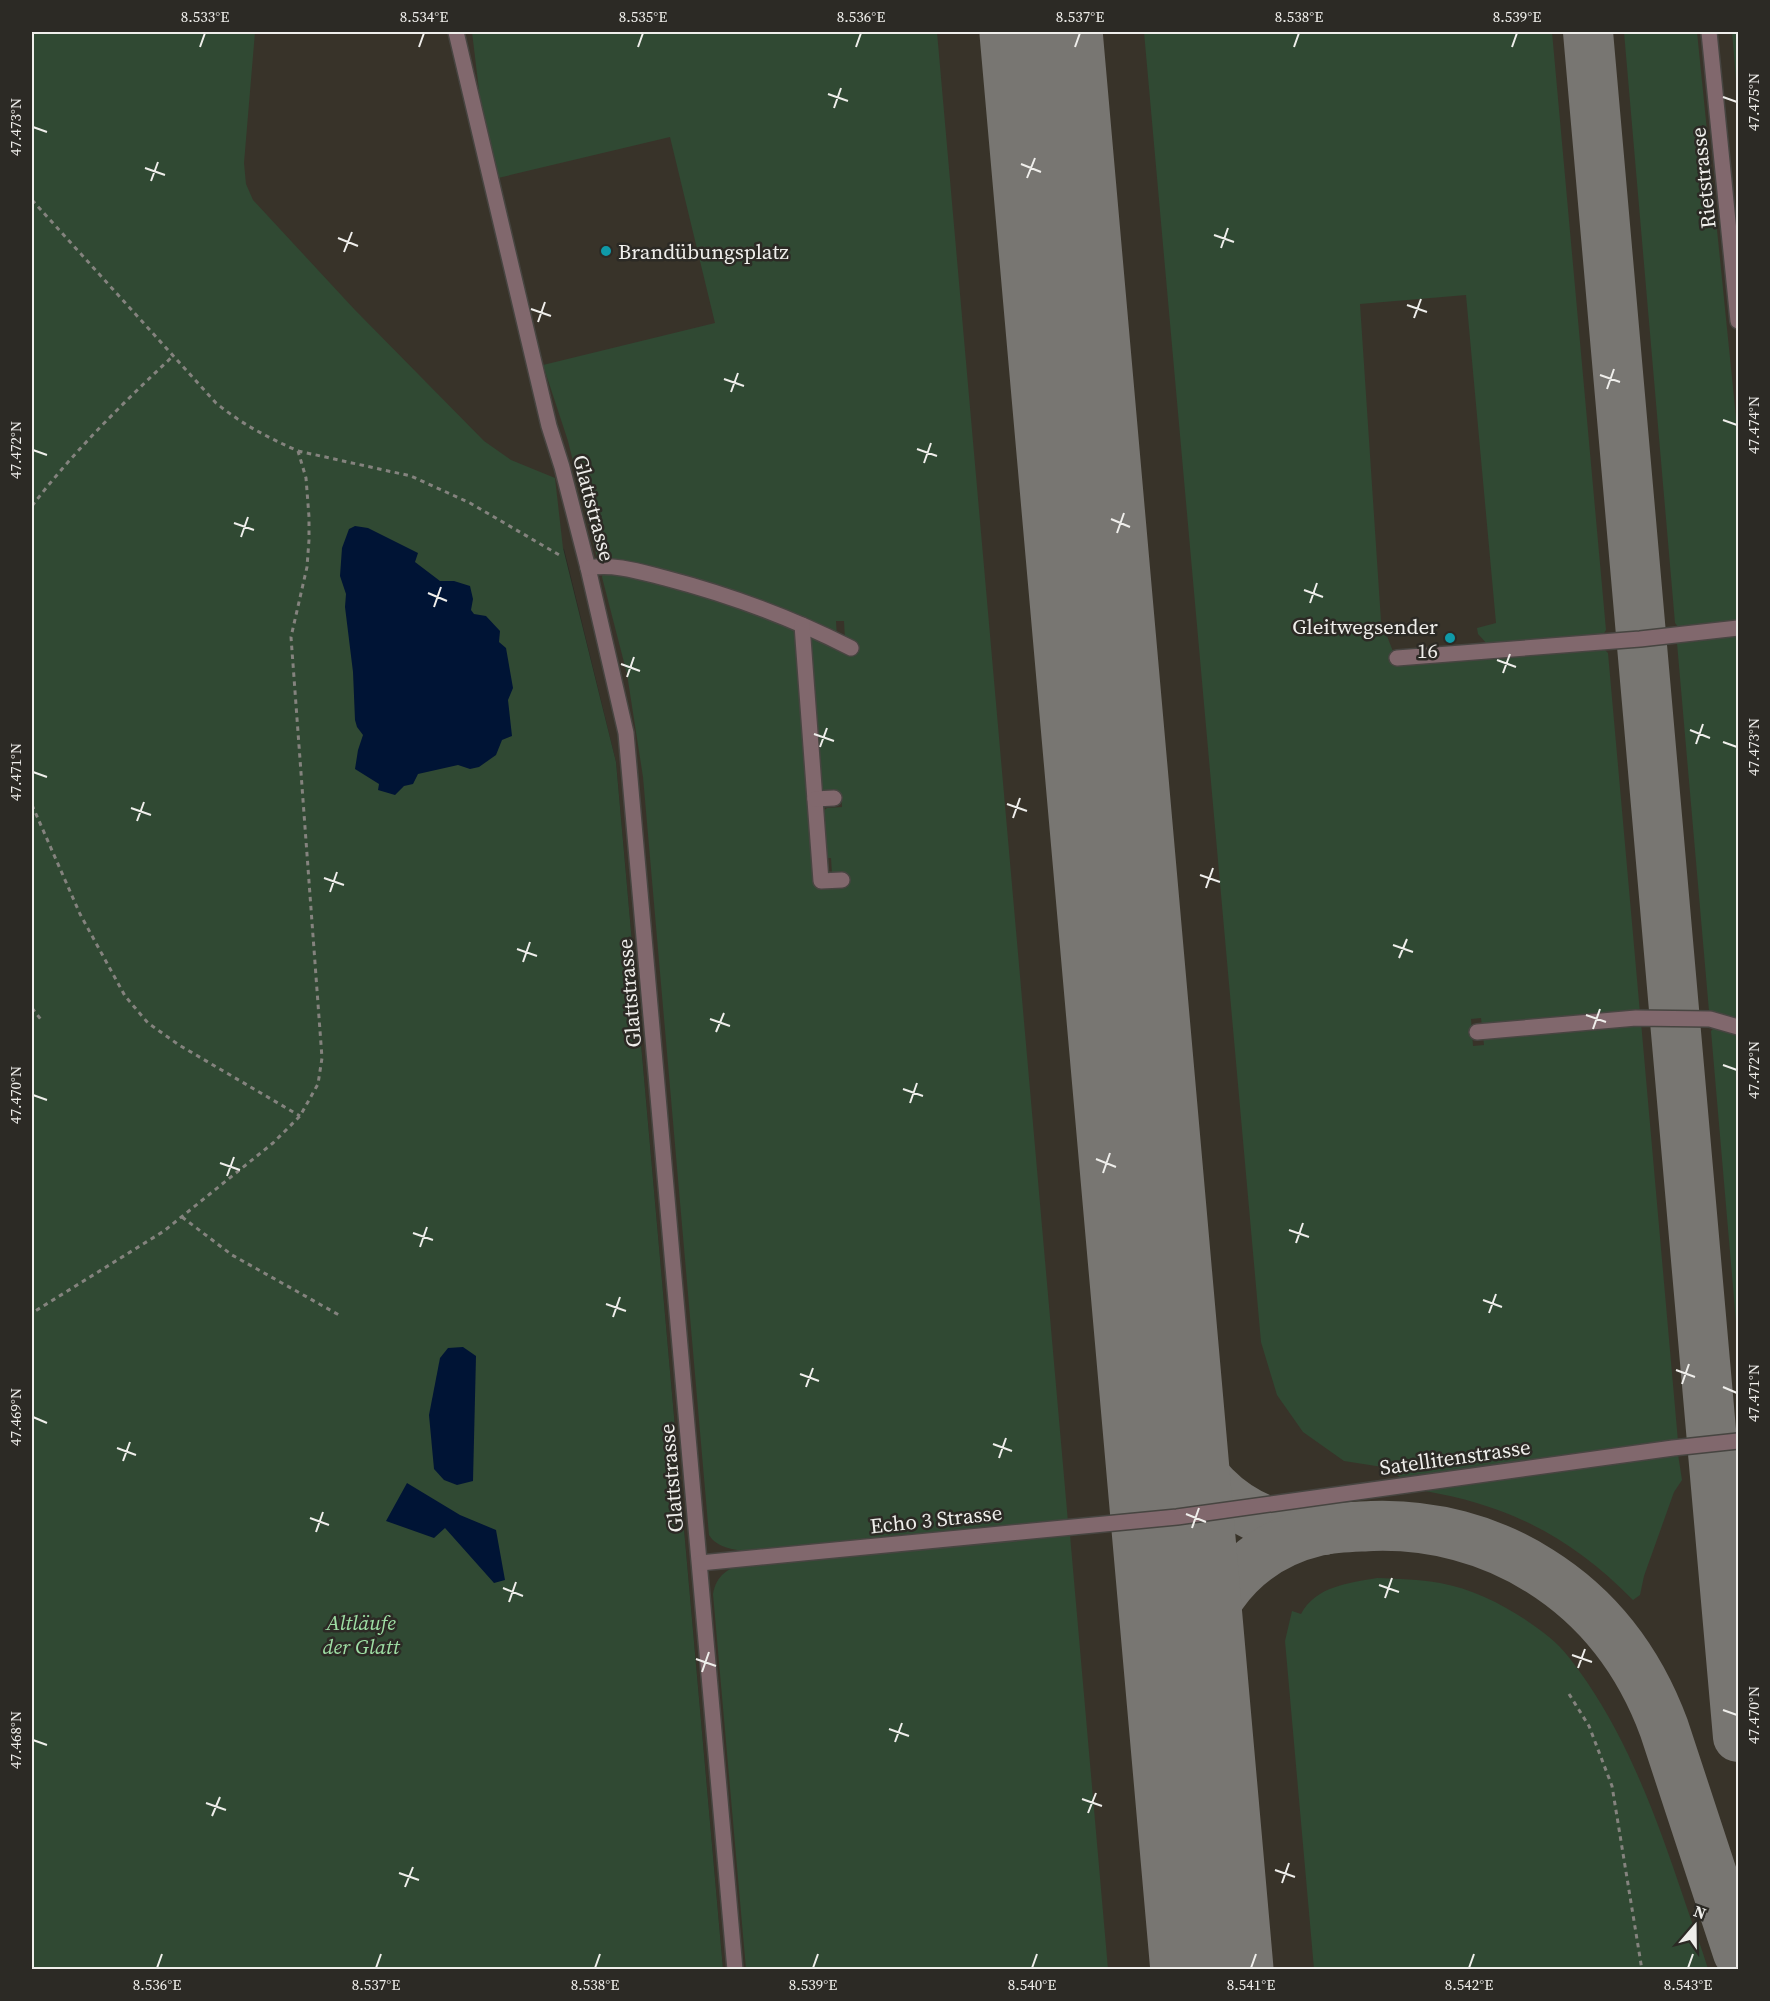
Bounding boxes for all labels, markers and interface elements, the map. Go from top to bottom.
text: 8.533°E [181,6,229,27]
text: 8.534°E [400,6,448,27]
text: 8.535°E [619,6,667,27]
text: 8.536°E [837,6,885,27]
text: 8.537°E [1056,6,1104,27]
text: 8.538°E [1275,6,1323,27]
text: 8.539°E [1493,6,1541,27]
text: 47.475°N [1743,73,1764,131]
text: 47.473°N [5,98,26,156]
street label: Rietstrasse [1683,126,1723,230]
place label: Brandübungsplatz [618,237,789,266]
marker: Brandübungsplatz [599,244,613,258]
text: 47.474°N [1743,396,1764,454]
text: 47.472°N [5,421,26,479]
street label: Glattstrasse [566,452,622,564]
place label: Gleitwegsender 16 [1292,612,1438,665]
marker: Gleitwegsender 16 [1443,631,1457,645]
text: 47.473°N [1743,718,1764,776]
text: 47.471°N [5,743,26,801]
street label: Glattstrasse [610,937,648,1049]
text: 47.472°N [1743,1041,1764,1099]
text: 47.470°N [5,1066,26,1124]
text: 47.471°N [1743,1364,1764,1422]
text: 47.469°N [5,1388,26,1446]
street label: Glattstrasse [652,1422,690,1534]
street label: Satellitenstrasse [1378,1432,1532,1482]
street label: Echo 3 Strasse [868,1498,1004,1540]
park label: Altläufe der Glatt [322,1608,401,1661]
text: 47.470°N [1743,1686,1764,1744]
text: 47.468°N [5,1711,26,1769]
north arrow [1665,1896,1725,1956]
text: N [1691,1900,1710,1924]
text: 8.536°E [133,1974,181,1995]
text: 8.537°E [352,1974,400,1995]
text: 8.538°E [571,1974,619,1995]
text: 8.539°E [789,1974,837,1995]
text: 8.540°E [1008,1974,1056,1995]
text: 8.541°E [1227,1974,1275,1995]
text: 8.542°E [1445,1974,1493,1995]
text: 8.543°E [1664,1974,1712,1995]

